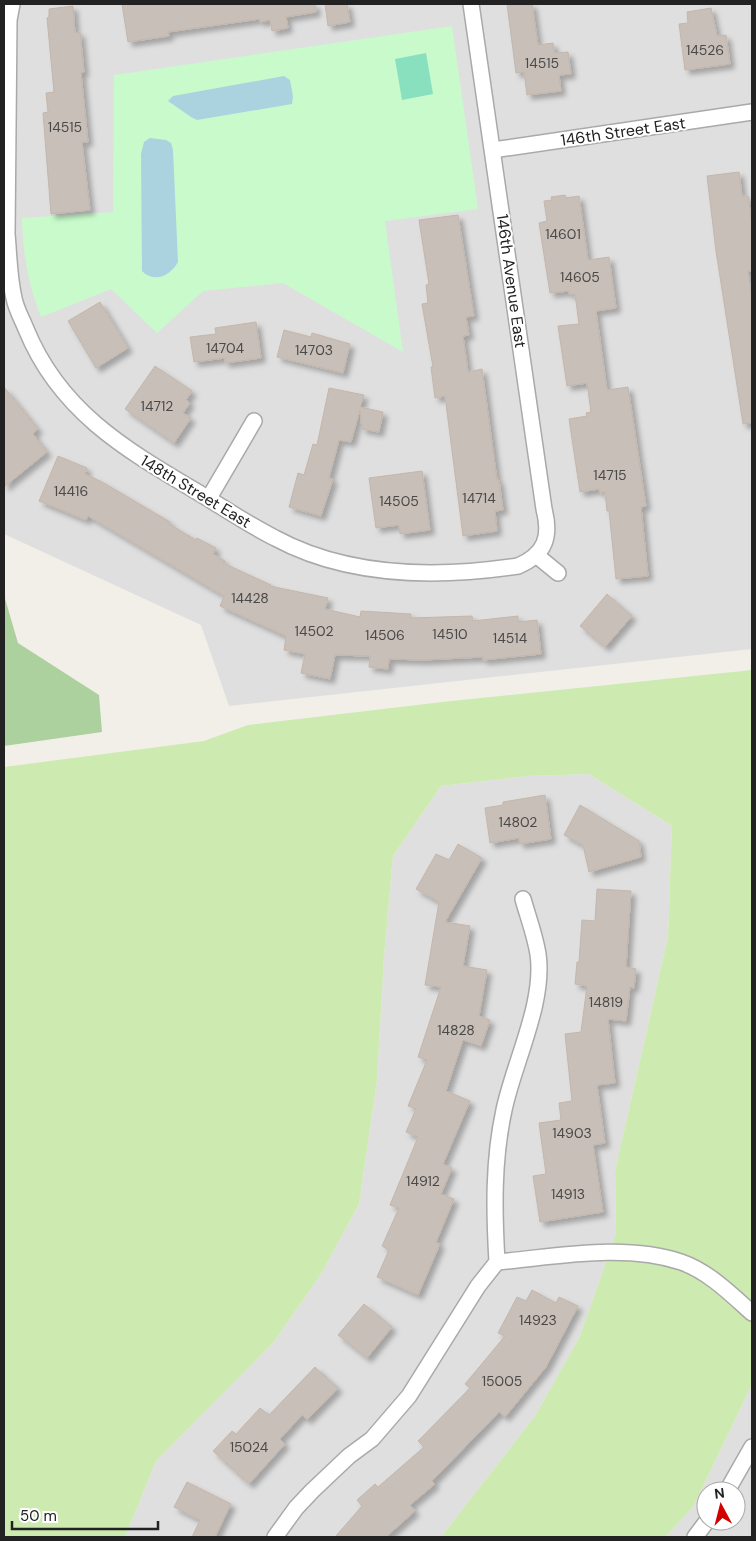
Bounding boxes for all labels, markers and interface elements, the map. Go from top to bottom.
house number: 14526 [686,41,724,59]
house number: 14515 [525,54,559,72]
street label: 146th Street East [559,112,687,151]
house number: 14515 [48,118,82,136]
street label: 146th Avenue East [492,213,531,349]
house number: 14601 [545,225,581,243]
house number: 14605 [560,268,600,286]
house number: 14704 [206,339,245,357]
house number: 14703 [295,341,333,359]
house number: 14712 [141,397,173,415]
street label: 148th Street East [137,450,255,533]
house number: 14715 [593,466,627,484]
house number: 14416 [54,482,88,500]
house number: 14714 [462,489,496,507]
house number: 14505 [379,492,419,510]
house number: 14428 [231,589,269,607]
house number: 14502 [295,622,333,640]
house number: 14510 [432,625,468,643]
house number: 14506 [365,626,405,644]
house number: 14514 [493,629,528,647]
house number: 14802 [499,813,537,831]
house number: 14819 [589,993,623,1011]
house number: 14828 [437,1021,475,1039]
house number: 14903 [552,1124,592,1142]
house number: 14912 [406,1172,440,1190]
house number: 14913 [551,1185,585,1203]
house number: 14923 [519,1311,557,1329]
house number: 15005 [482,1372,522,1390]
house number: 15024 [230,1438,269,1456]
north arrow [696,1481,746,1531]
text: N [713,1484,726,1503]
scale bar [12,1498,159,1530]
text: 50 m [20,1506,57,1526]

